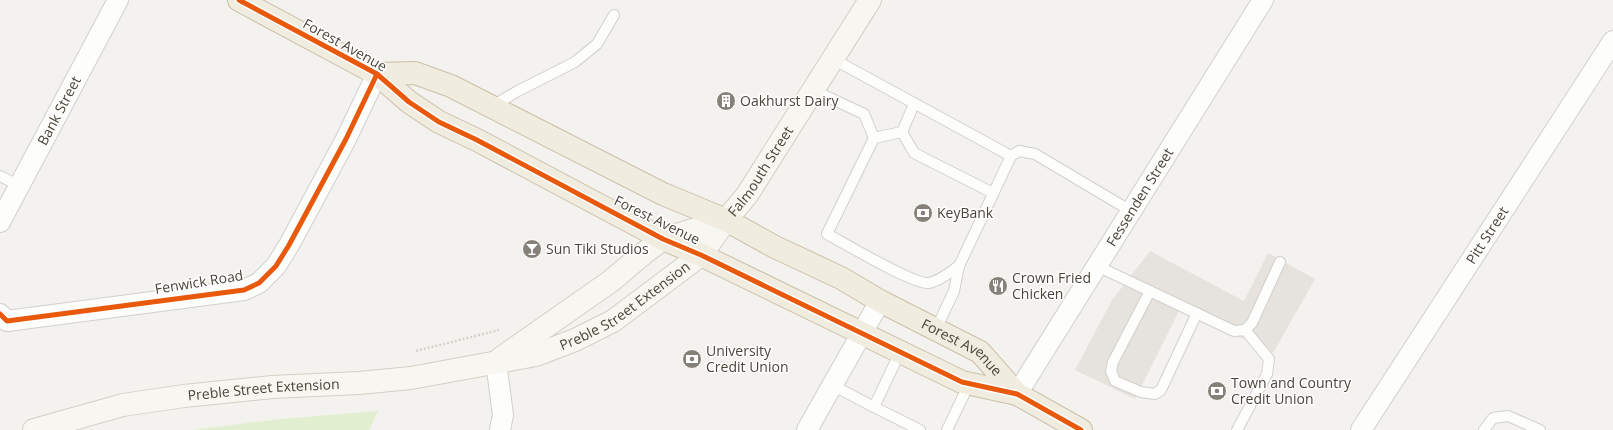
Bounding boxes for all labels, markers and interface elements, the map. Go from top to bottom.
street label: Forest Avenue [300,14,391,76]
street label: Bank Street [33,73,85,148]
building icon: Oakhurst Dairy [715,90,737,112]
place label: Oakhurst Dairy [740,91,839,110]
street label: Falmouth Street [723,122,797,220]
street label: Fessenden Street [1102,144,1177,250]
street label: Forest Avenue [611,191,703,249]
bank icon: KeyBank [912,202,934,224]
place label: KeyBank [937,203,994,222]
street label: Pitt Street [1461,203,1512,267]
bar icon: Sun Tiki Studios [521,238,543,260]
place label: Sun Tiki Studios [546,239,649,258]
street label: Preble Street Extension [557,257,694,354]
street label: Fenwick Road [153,265,244,298]
place label: Crown Fried Chicken [1012,268,1091,303]
restaurant icon: Crown Fried Chicken [987,275,1009,297]
street label: Forest Avenue [918,314,1007,380]
place label: University Credit Union [706,341,788,376]
bank icon: University Credit Union [681,348,703,370]
place label: Town and Country Credit Union [1231,373,1352,408]
street label: Preble Street Extension [187,374,340,405]
bank icon: Town and Country Credit Union [1206,380,1228,402]

